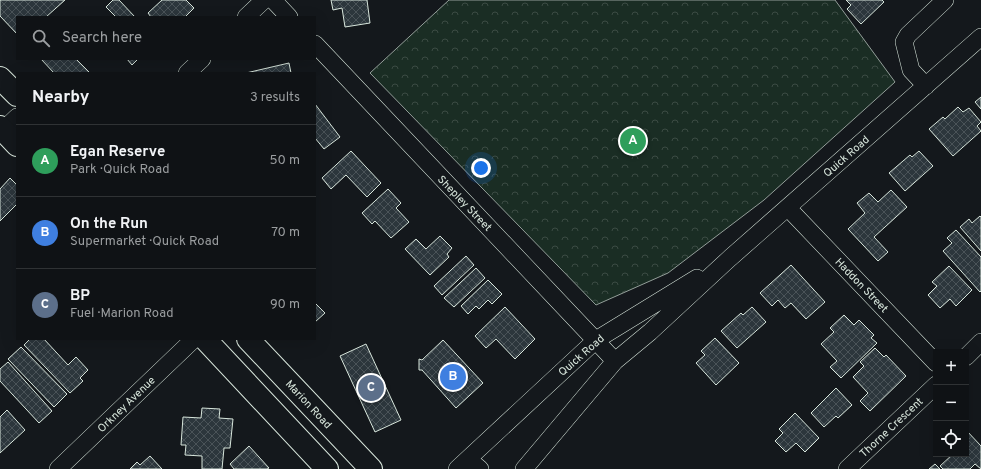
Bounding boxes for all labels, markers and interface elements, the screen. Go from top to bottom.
search box [16,16,316,60]
icon: search [30,27,52,49]
text: Search here [62,29,142,48]
text: Nearby [32,87,89,109]
text: 3 results [250,90,300,106]
pin: A [620,126,646,156]
street label: Quick Road [821,133,873,181]
text: Egan Reserve [70,143,165,162]
text: A [40,153,50,169]
text: 50 m [270,153,300,169]
your location [471,158,491,178]
text: Park · Quick Road [70,162,170,178]
street label: Shepley Street [434,173,494,235]
text: On the Run [70,215,148,234]
text: B [41,225,49,241]
text: 70 m [271,225,300,241]
text: Supermarket · Quick Road [70,234,219,250]
street label: Haddon Street [832,255,891,316]
text: BP [70,287,90,306]
text: C [41,297,49,313]
text: 90 m [270,297,300,313]
text: Fuel · Marion Road [70,306,174,322]
street label: Quick Road [556,332,608,380]
map controls [933,349,969,457]
button: + [933,349,969,385]
pin: B [440,362,466,392]
pin: C [358,373,384,403]
street label: Orkney Avenue [95,374,159,436]
street label: Marion Road [282,377,334,432]
button: − [933,385,969,421]
street label: Thorne Crescent [857,395,926,461]
button: locate [933,421,969,457]

